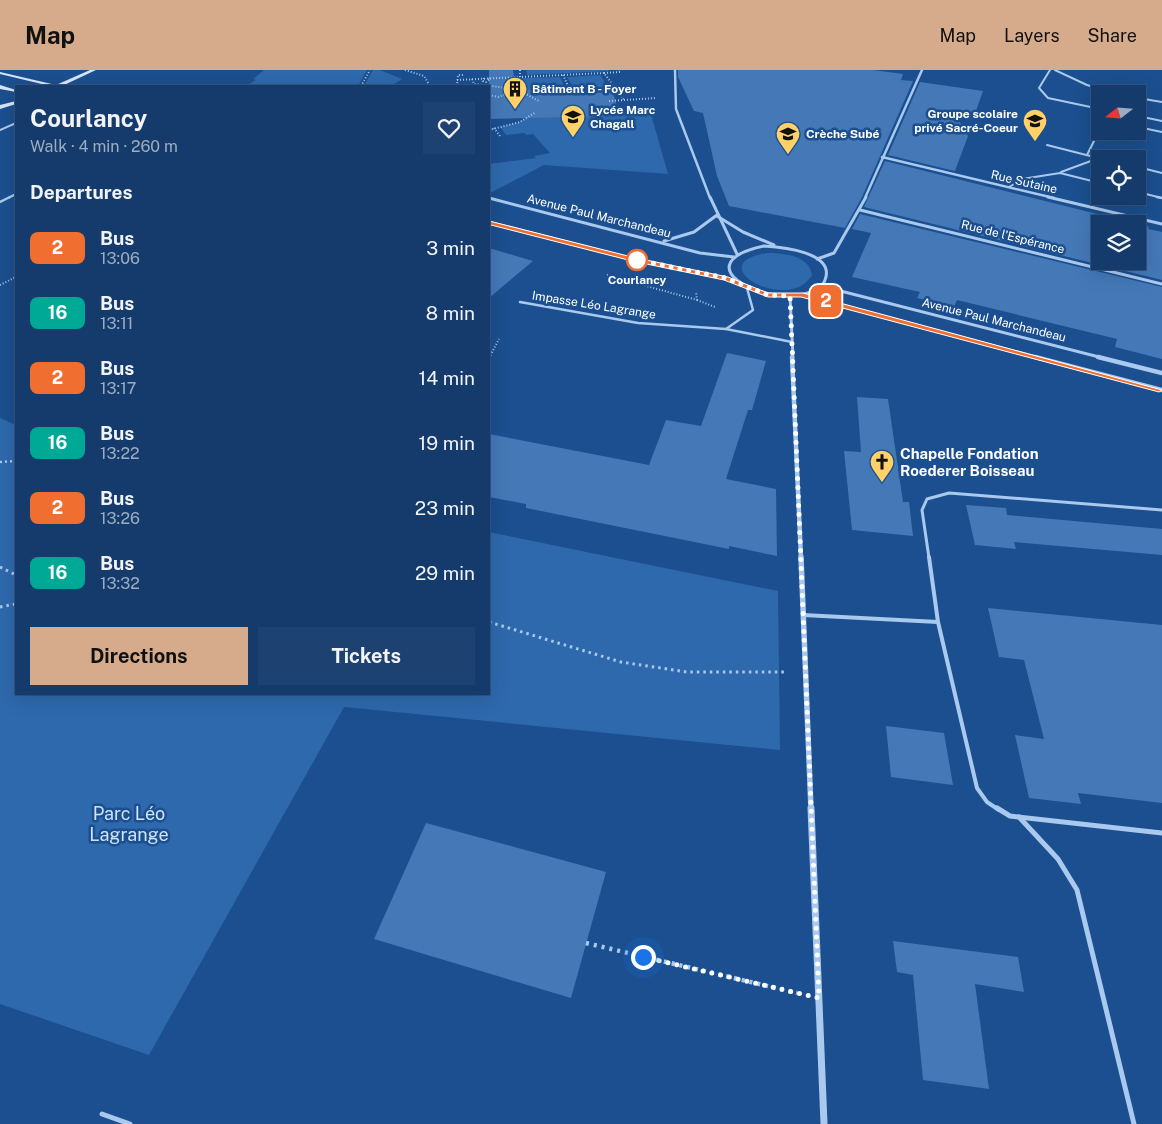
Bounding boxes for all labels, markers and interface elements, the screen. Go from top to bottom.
text: Map [25,21,75,49]
text: Map [940,25,976,46]
text: Layers [1004,25,1060,46]
text: Share [1088,25,1137,46]
building icon: Bâtiment B - Foyer [502,76,528,110]
place label: Bâtiment B - Foyer [532,82,636,96]
north arrow [1091,85,1146,140]
map controls [1091,85,1146,270]
button: heart [423,102,475,154]
place label: Lycée Marc Chagall [590,103,656,131]
text: Courlancy [30,104,147,132]
school or university icon: Lycée Marc Chagall [560,104,586,138]
place label: Groupe scolaire privé Sacré-Coeur [914,107,1018,135]
school or university icon: Groupe scolaire privé Sacré-Coeur [1022,108,1048,142]
school or university icon: Crèche Subé [775,121,801,155]
place label: Crèche Subé [806,127,879,141]
text: Walk · 4 min · 260 m [30,137,178,156]
button: locate [1091,150,1146,205]
street label: Rue Sutaine [989,168,1059,196]
text: Departures [30,181,133,203]
street label: Avenue Paul Marchandeau [525,191,673,241]
button: layers [1091,215,1146,270]
street label: Rue de l'Espérance [960,217,1066,257]
text: Bus [100,227,134,249]
text: 2 [52,237,63,258]
text: 3 min [426,237,475,259]
text: 13:06 [100,249,140,268]
marker: Courlancy [626,249,648,271]
place label: Courlancy [608,273,667,287]
line badge: 2 [810,285,842,317]
street label: Impasse Léo Lagrange [531,288,657,322]
text: 2 [820,290,832,311]
text: Bus [100,292,134,314]
street label: Avenue Paul Marchandeau [920,295,1068,345]
text: 16 [48,302,67,323]
text: 8 min [426,302,475,324]
text: 13:11 [100,314,133,333]
text: Bus [100,357,134,379]
text: 2 [52,367,63,388]
text: 14 min [418,367,475,389]
text: 13:17 [100,379,136,398]
text: Bus [100,422,134,444]
text: 16 [48,432,67,453]
text: 19 min [419,432,475,454]
text: 13:22 [100,444,140,463]
place label: Chapelle Fondation Roederer Boisseau [900,445,1039,479]
church icon: Chapelle Fondation Roederer Boisseau [869,449,895,483]
text: Bus [100,487,134,509]
text: 2 [52,497,63,518]
text: 23 min [415,497,475,519]
text: 13:26 [100,509,140,528]
text: Bus [100,552,134,574]
text: 16 [48,562,67,583]
text: 29 min [415,562,475,584]
text: 13:32 [100,574,140,593]
button: Directions [30,627,248,685]
button: Tickets [258,627,475,685]
park label: Parc Léo Lagrange [89,803,169,845]
your location [631,945,656,970]

